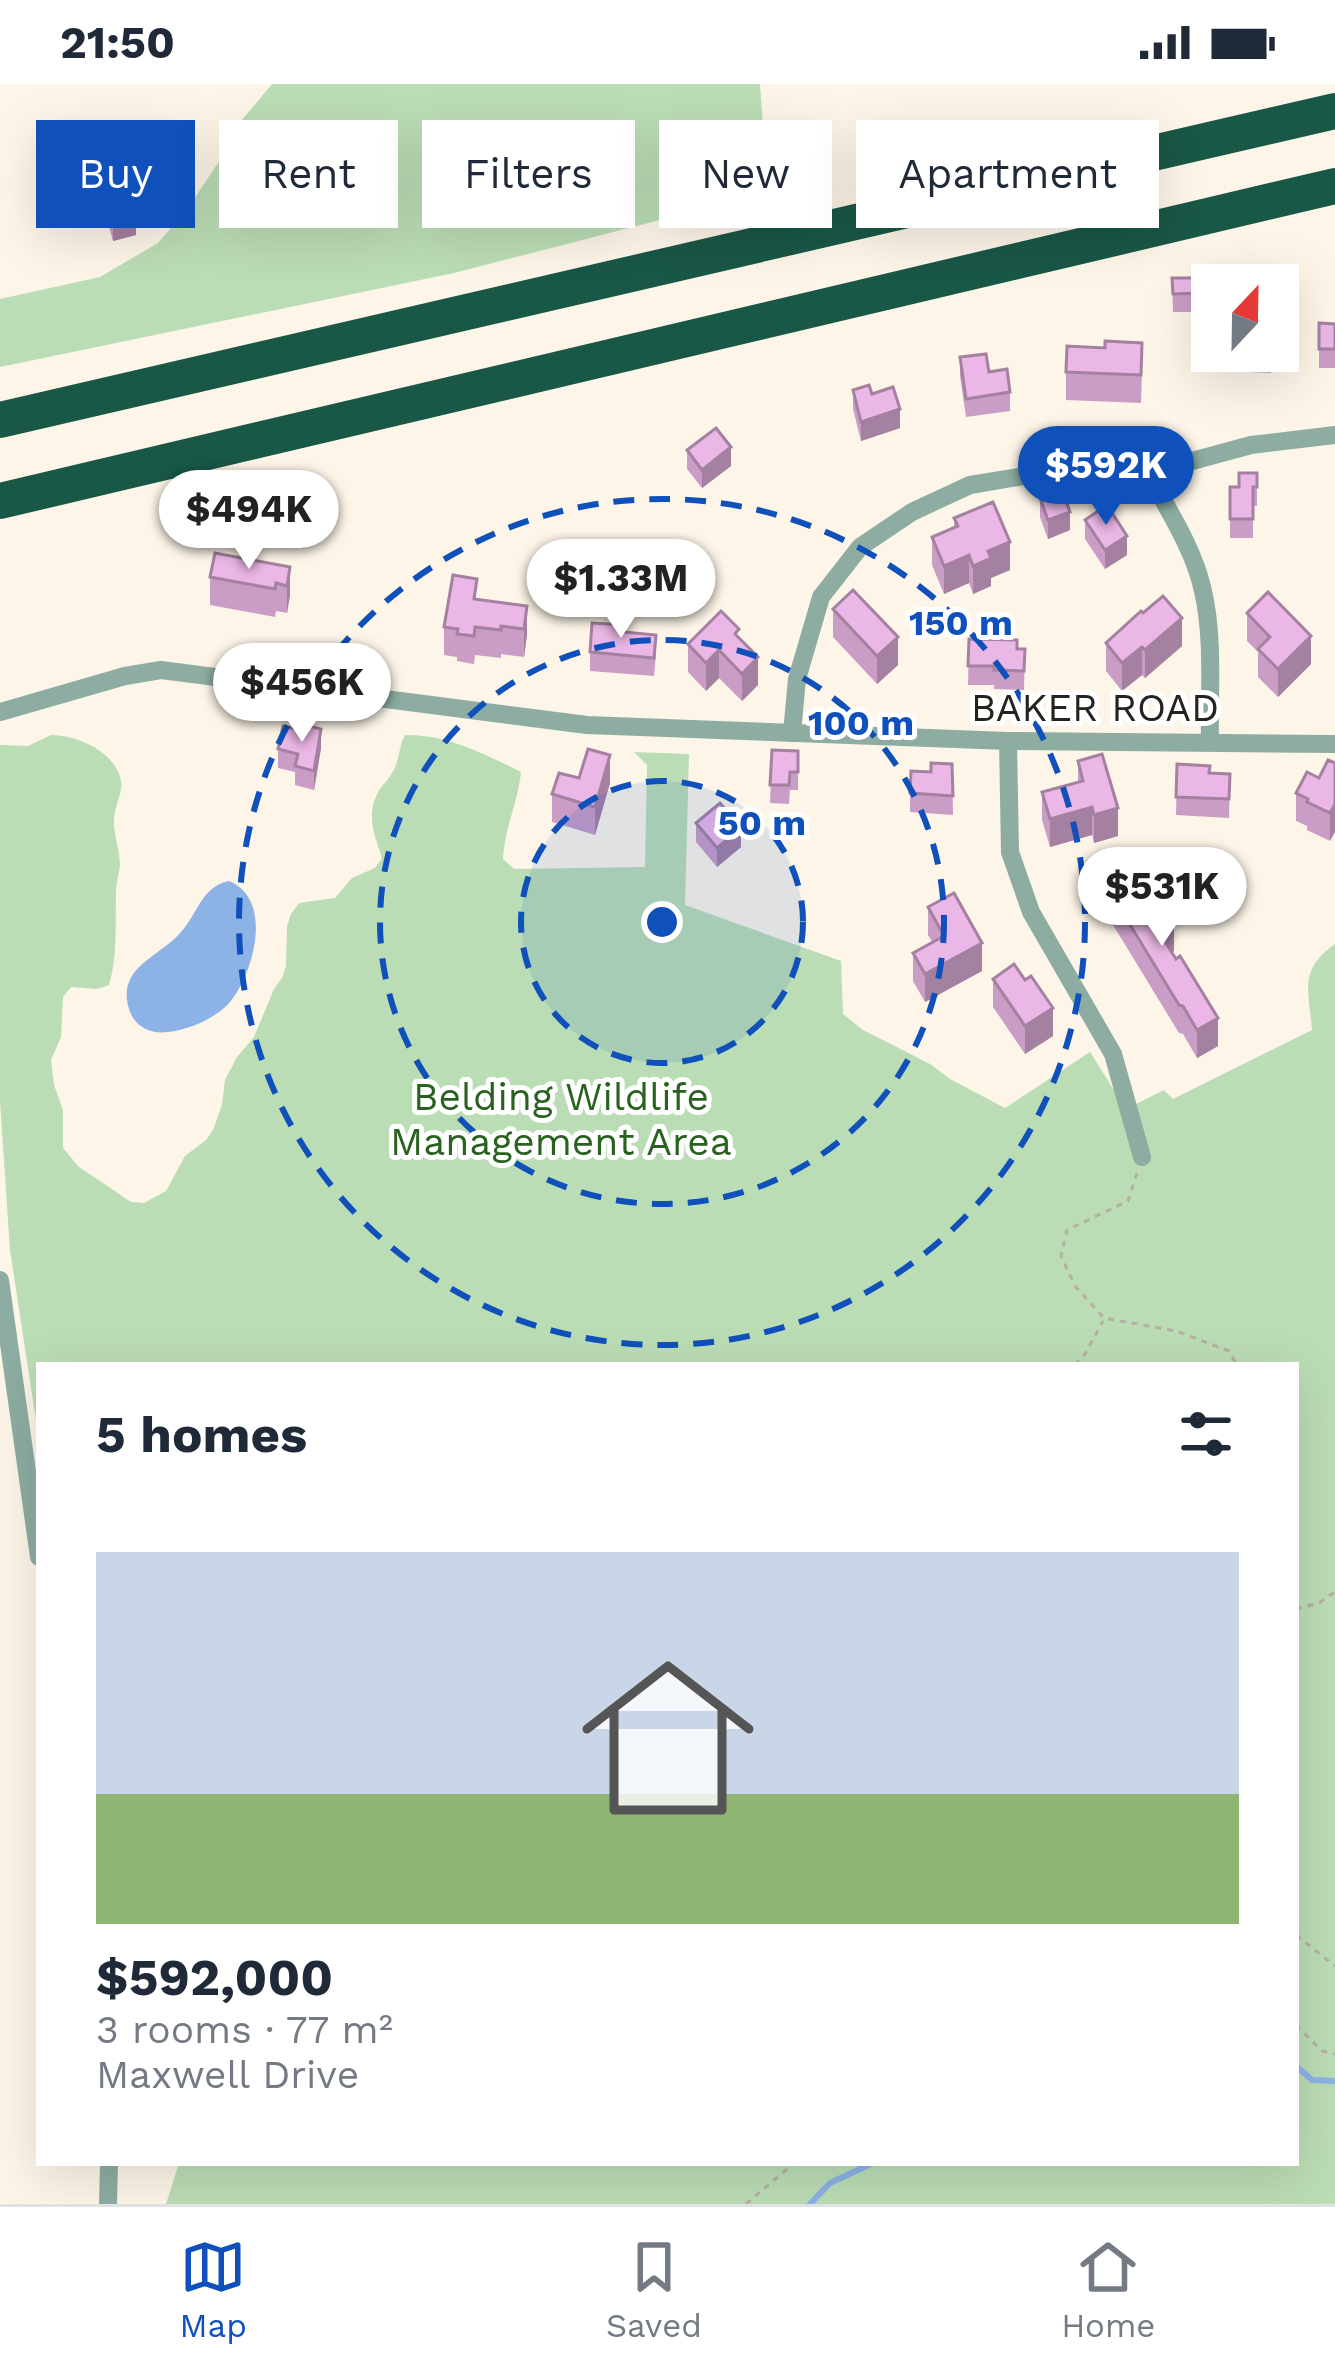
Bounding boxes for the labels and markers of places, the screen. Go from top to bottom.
pin: $592K [1022,426,1190,528]
pin: $494K [165,470,333,572]
pin: $1.33M [523,539,719,641]
pin: $456K [218,643,386,745]
pin: $531K [1078,847,1246,949]
centre of rings [641,901,683,943]

